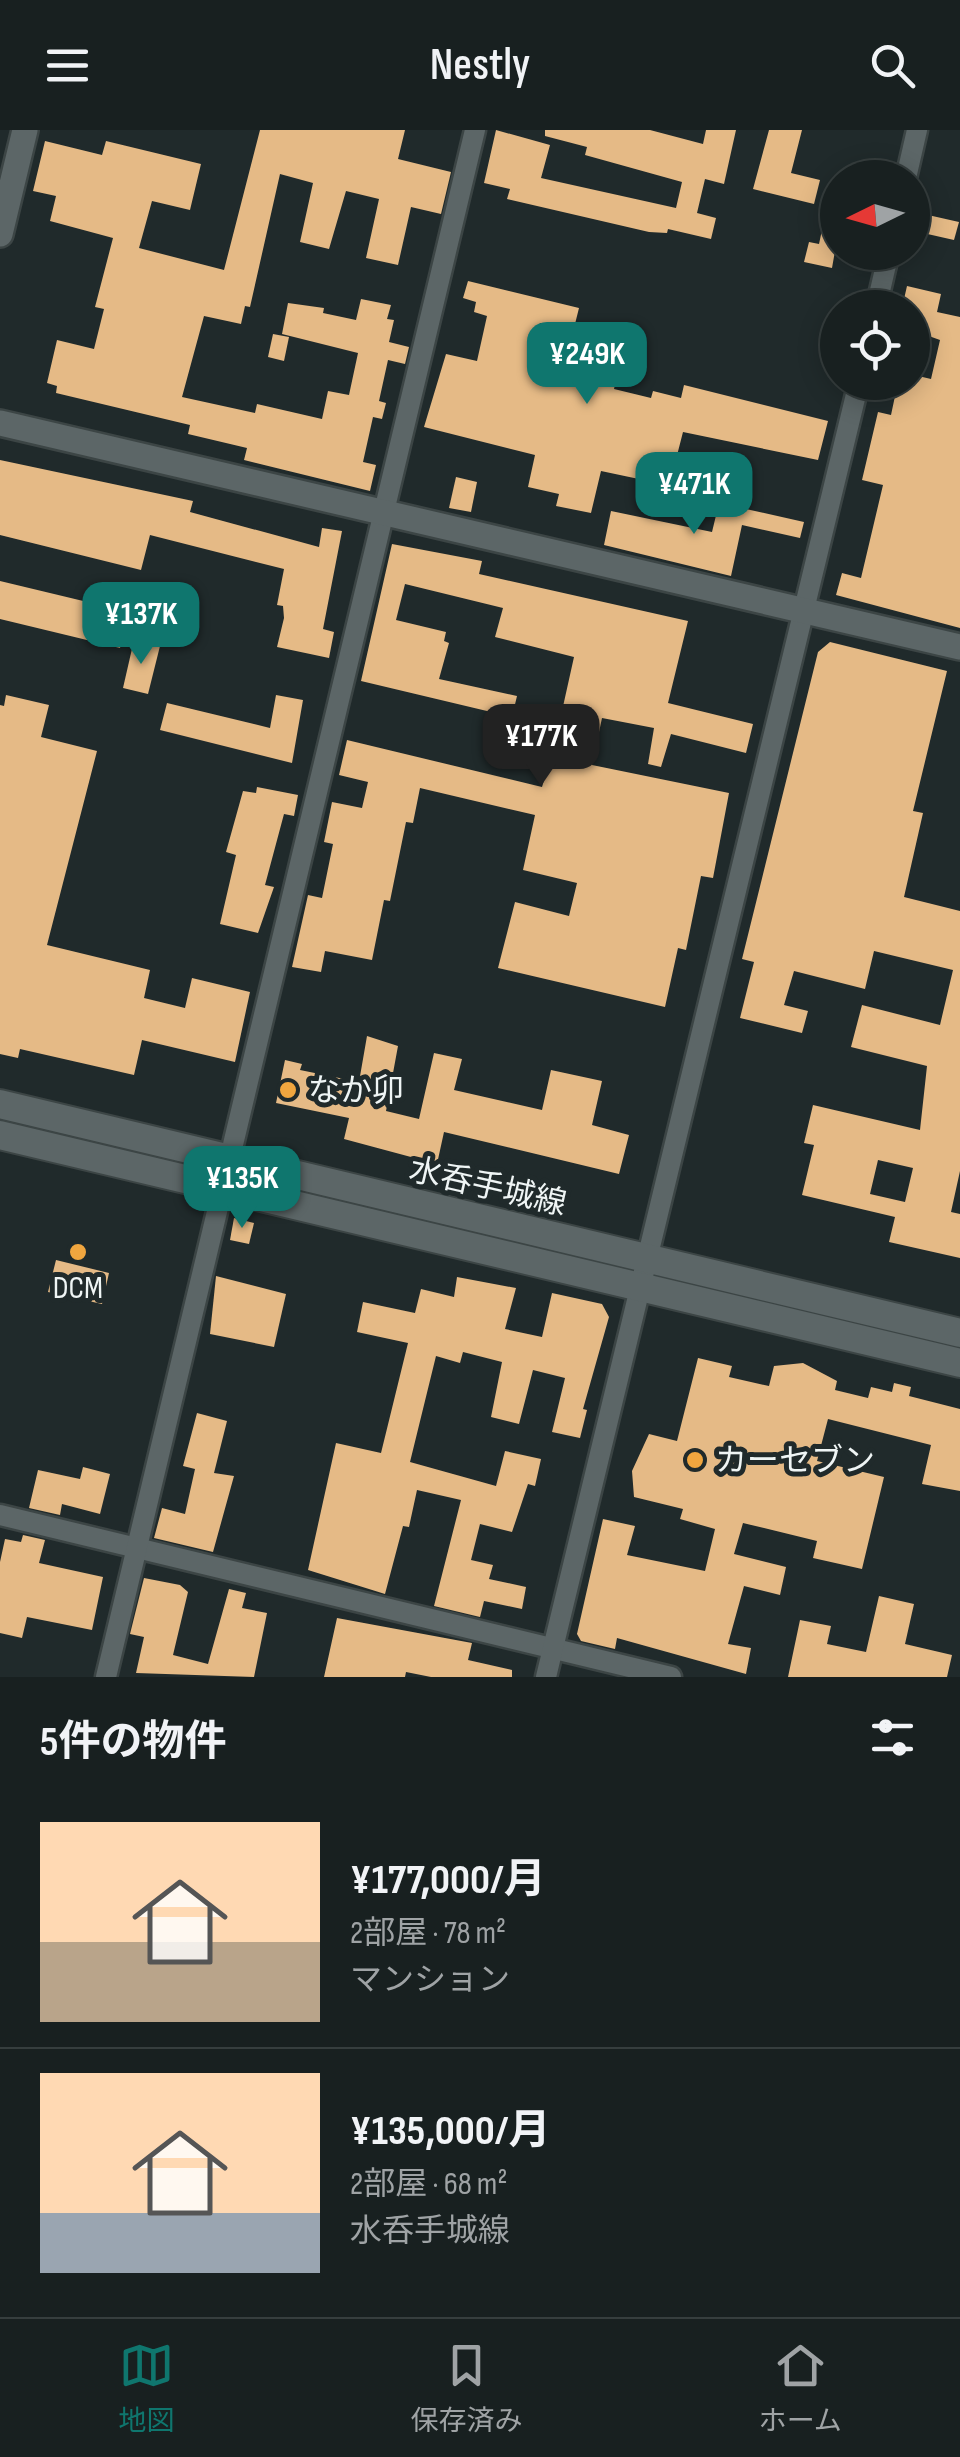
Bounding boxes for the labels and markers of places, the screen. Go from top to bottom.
pin: ¥249K [517,322,657,407]
pin: ¥471K [624,452,764,537]
pin: ¥137K [71,582,211,667]
pin: ¥177K [471,704,611,789]
place label: なか卯 [308,1072,404,1111]
marker: なか卯 [277,1079,299,1101]
pin: ¥135K [172,1146,312,1231]
marker: DCM [67,1241,89,1263]
place label: DCM [53,1269,103,1308]
place label: カーセブン [715,1442,875,1481]
marker: カーセブン [684,1449,706,1471]

